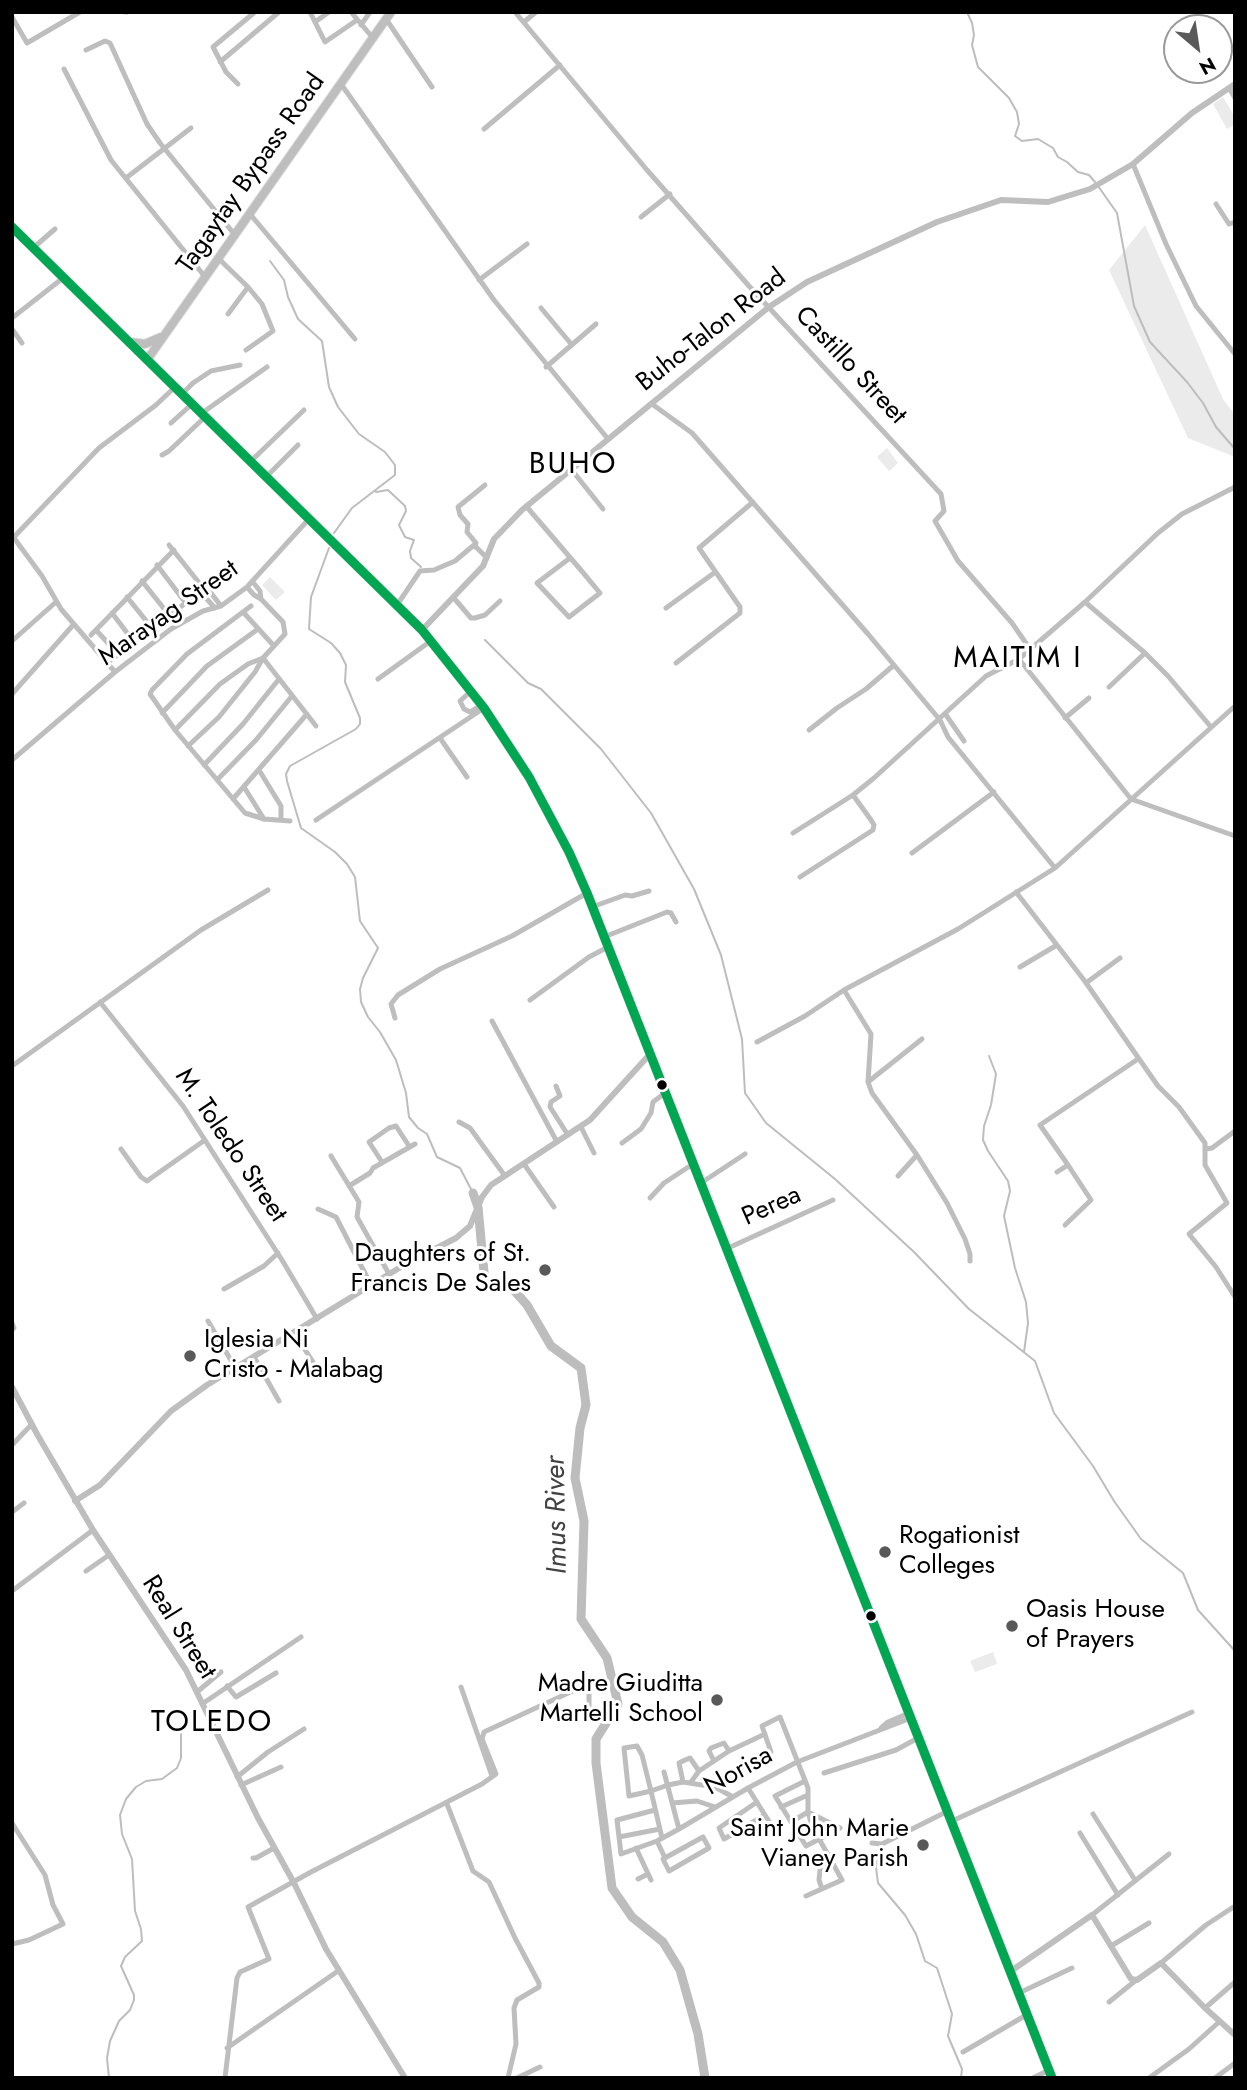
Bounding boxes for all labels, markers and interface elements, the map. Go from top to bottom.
north arrow [1163,14,1233,84]
text: N [1194,51,1221,82]
street label: Tagaytay Bypass Road [171,68,333,280]
street label: Buho-Talon Road [631,263,793,399]
street label: Castillo Street [788,301,912,431]
district label: BUHO [529,448,617,484]
street label: Marayag Street [93,554,245,674]
district label: MAITIM I [954,642,1082,678]
street label: M. Toledo Street [167,1063,293,1229]
unlabelled marker [655,1078,669,1092]
street label: Perea [738,1180,806,1234]
place label: Daughters of St. Francis De Sales [351,1239,531,1300]
marker: Daughters of St. Francis De Sales [537,1262,553,1278]
place label: Iglesia Ni Cristo - Malabag [204,1325,384,1386]
marker: Iglesia Ni Cristo - Malabag [182,1348,198,1364]
water label: Imus River [540,1455,576,1575]
place label: Rogationist Colleges [899,1521,1019,1582]
marker: Rogationist Colleges [877,1544,893,1560]
street label: Real Street [134,1570,222,1686]
place label: Oasis House of Prayers [1026,1595,1165,1656]
unlabelled marker [864,1609,878,1623]
marker: Oasis House of Prayers [1004,1618,1020,1634]
place label: Madre Giuditta Martelli School [538,1669,703,1730]
marker: Madre Giuditta Martelli School [709,1692,725,1708]
district label: TOLEDO [152,1706,272,1742]
street label: Norisa [700,1741,778,1803]
place label: Saint John Marie Vianey Parish [730,1814,909,1876]
marker: Saint John Marie Vianey Parish [915,1837,931,1853]

